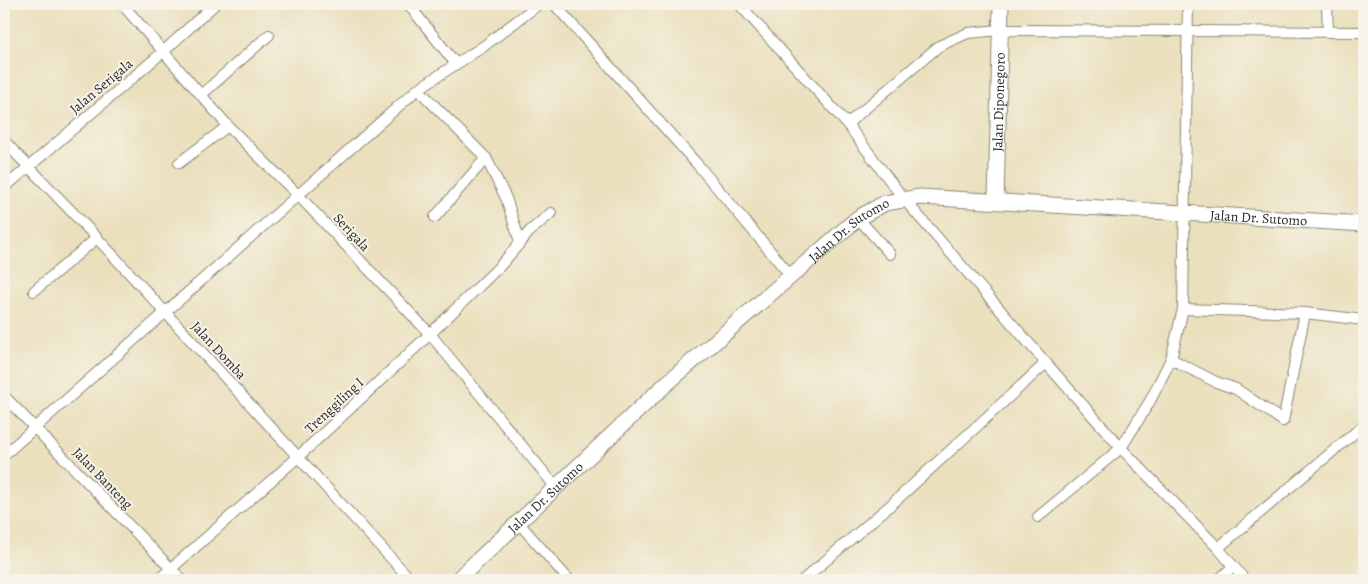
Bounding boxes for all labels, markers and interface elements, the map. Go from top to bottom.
street label: Jalan Diponegoro [988,52,1010,152]
street label: Jalan Serigala [66,54,137,118]
street label: Jalan Dr. Sutomo [805,193,893,267]
street label: Jalan Dr. Sutomo [1210,206,1308,231]
street label: Serigala [329,209,375,256]
street label: Jalan Domba [187,317,251,384]
street label: Trenggiling I [301,373,368,438]
street label: Jalan Banteng [68,443,137,513]
street label: Jalan Dr. Sutomo [504,457,588,538]

